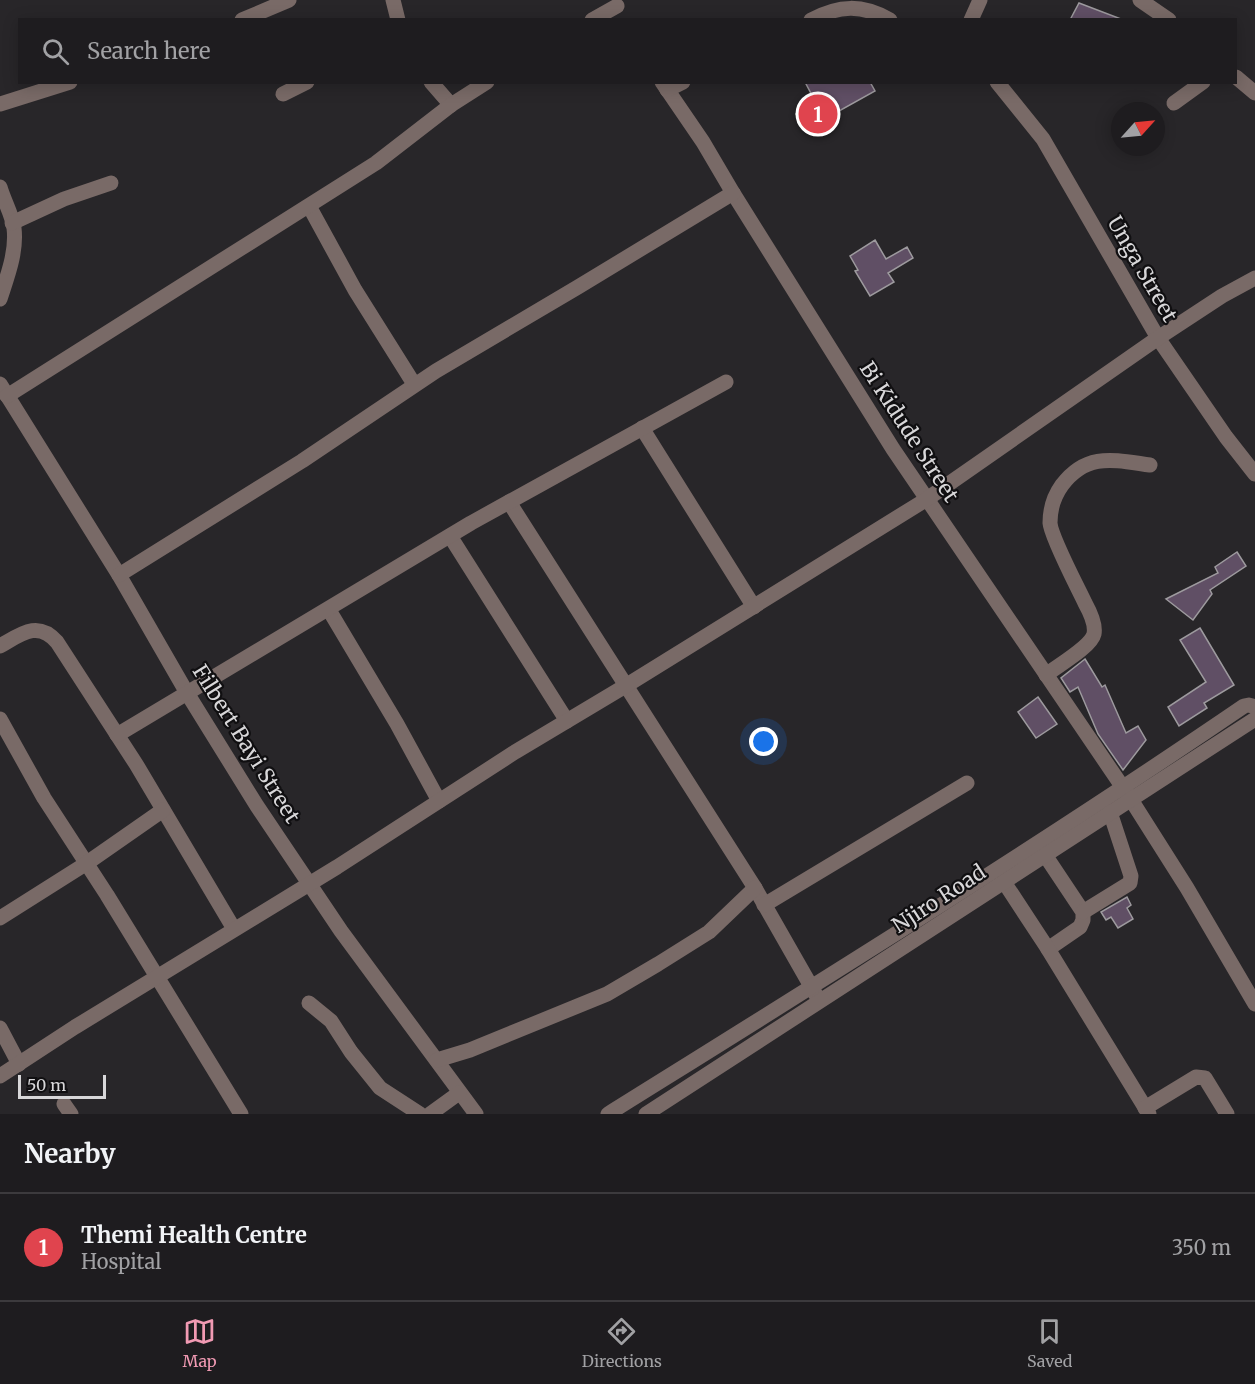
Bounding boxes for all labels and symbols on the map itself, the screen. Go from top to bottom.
pin: 1 [798,92,838,136]
north arrow [1111,102,1165,156]
street label: Unga Street [1101,211,1184,327]
street label: Bi Kidude Street [854,356,965,507]
street label: Filbert Bayi Street [187,659,306,828]
your location [749,727,778,756]
street label: Njiro Road [887,858,991,939]
scale bar [18,1072,106,1100]

